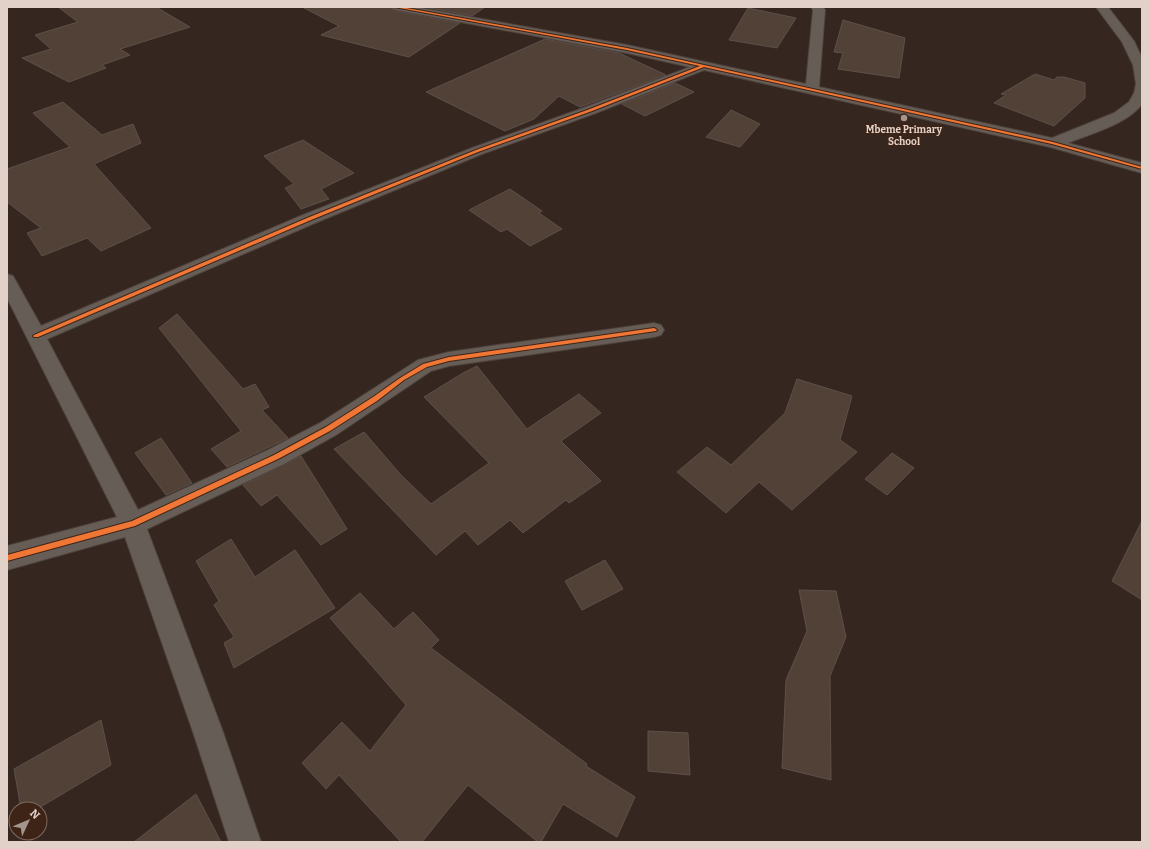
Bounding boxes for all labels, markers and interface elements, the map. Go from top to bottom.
marker: Mbeme Primary School [899,113,909,123]
place label: Mbeme Primary School [866,124,943,148]
north arrow [8,801,48,841]
text: N [27,807,43,822]

